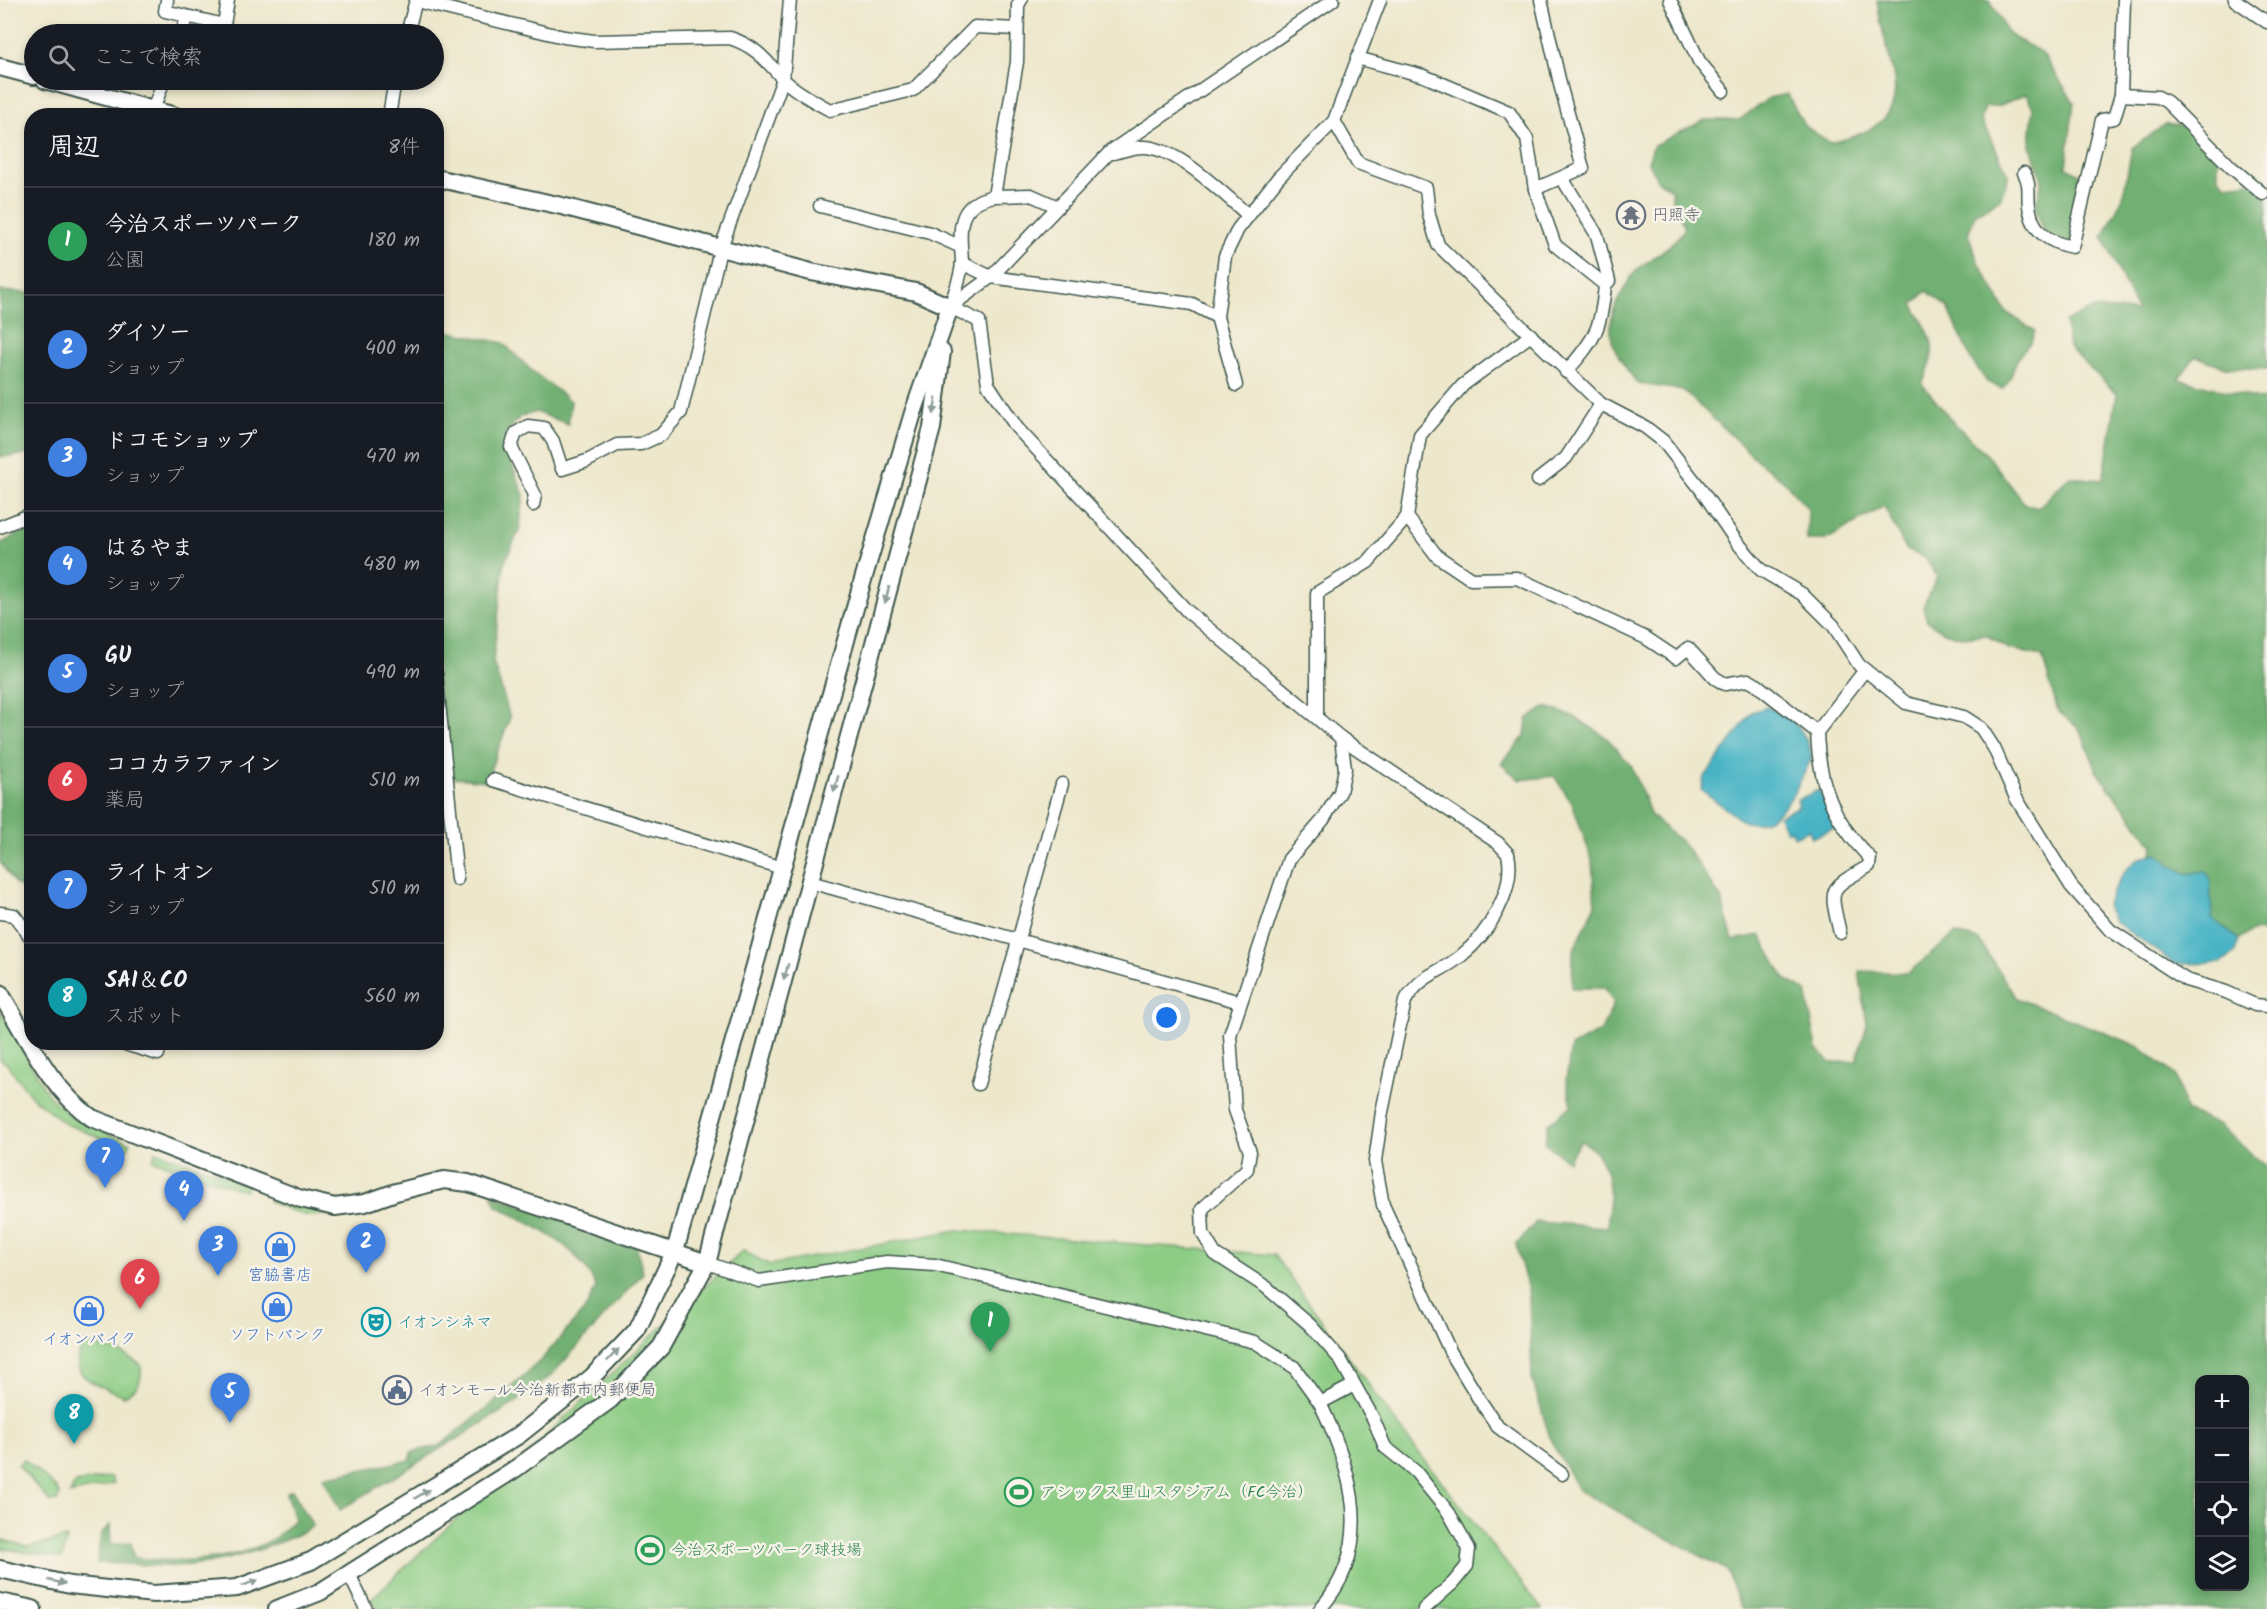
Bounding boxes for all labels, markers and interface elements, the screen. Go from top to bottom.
search box [24,24,444,90]
icon: search [45,41,78,74]
text: ここで検索 [93,41,203,76]
text: 周辺 [48,127,100,169]
text: 8件 [388,132,420,164]
temple icon: 円照寺 [1615,199,1647,231]
place label: 円照寺 [1652,203,1700,228]
text: 今治スポーツパーク [105,208,302,243]
text: 1 [64,225,71,257]
text: 180 m [368,225,420,257]
text: 公園 [105,245,145,277]
text: ダイソー [105,316,191,351]
text: 2 [62,333,73,365]
text: 400 m [365,333,420,365]
text: ショップ [105,353,184,385]
one-way arrow [930,397,940,416]
text: ドコモショップ [105,424,257,459]
text: 3 [62,441,73,473]
text: 470 m [366,441,420,473]
text: ショップ [105,461,184,493]
text: はるやま [105,532,193,567]
text: 4 [62,549,73,581]
text: 480 m [363,549,420,581]
text: ショップ [105,569,184,601]
one-way arrow [882,586,891,604]
text: GU [105,639,131,674]
text: 5 [62,657,73,689]
text: 490 m [365,657,420,689]
text: ショップ [105,676,184,708]
text: ココカラファイン [105,748,281,783]
text: 6 [62,765,73,797]
text: 510 m [369,765,420,797]
one-way arrow [831,774,841,793]
text: 薬局 [105,785,145,817]
text: ライトオン [105,856,215,891]
text: 7 [63,873,72,905]
text: 510 m [369,873,420,905]
text: ショップ [105,893,184,925]
one-way arrow [780,963,790,981]
text: SAI＆CO [105,964,187,999]
text: 8 [62,981,73,1013]
text: 560 m [364,981,420,1013]
text: スポット [105,1001,185,1033]
your location [1152,1003,1181,1032]
pin: 7 [86,1138,124,1188]
pin: 4 [164,1172,204,1221]
pin: 2 [346,1224,386,1273]
pin: 3 [198,1226,238,1276]
shop icon: 宮脇書店 [264,1231,296,1263]
pin: 6 [120,1260,160,1309]
place label: 宮脇書店 [248,1263,312,1288]
shop icon: ソフトバンク [261,1291,293,1323]
shop icon: イオンバイク [73,1295,105,1327]
pin: 1 [970,1302,1010,1352]
theatre icon: イオンシネマ [360,1306,392,1338]
place label: イオンシネマ [397,1310,492,1335]
place label: ソフトバンク [229,1323,325,1348]
place label: イオンバイク [42,1327,136,1352]
one-way arrow [606,1348,620,1362]
pin: 5 [210,1374,250,1423]
public building icon: イオンモール今治新都市内郵便局 [381,1374,413,1406]
map controls [2195,1375,2249,1591]
button: + [2195,1375,2249,1429]
place label: イオンモール今治新都市内郵便局 [418,1378,656,1403]
pin: 8 [54,1394,94,1444]
button: − [2195,1429,2249,1483]
sports icon: アシックス里山スタジアム（FC今治） [1003,1476,1035,1508]
place label: アシックス里山スタジアム（FC今治） [1040,1480,1313,1505]
button: locate [2195,1483,2249,1537]
one-way arrow [414,1488,430,1499]
sports icon: 今治スポーツパーク球技場 [634,1534,666,1566]
button: layers [2195,1537,2249,1591]
place label: 今治スポーツパーク球技場 [671,1538,862,1563]
one-way arrow [48,1578,67,1587]
one-way arrow [241,1578,259,1588]

